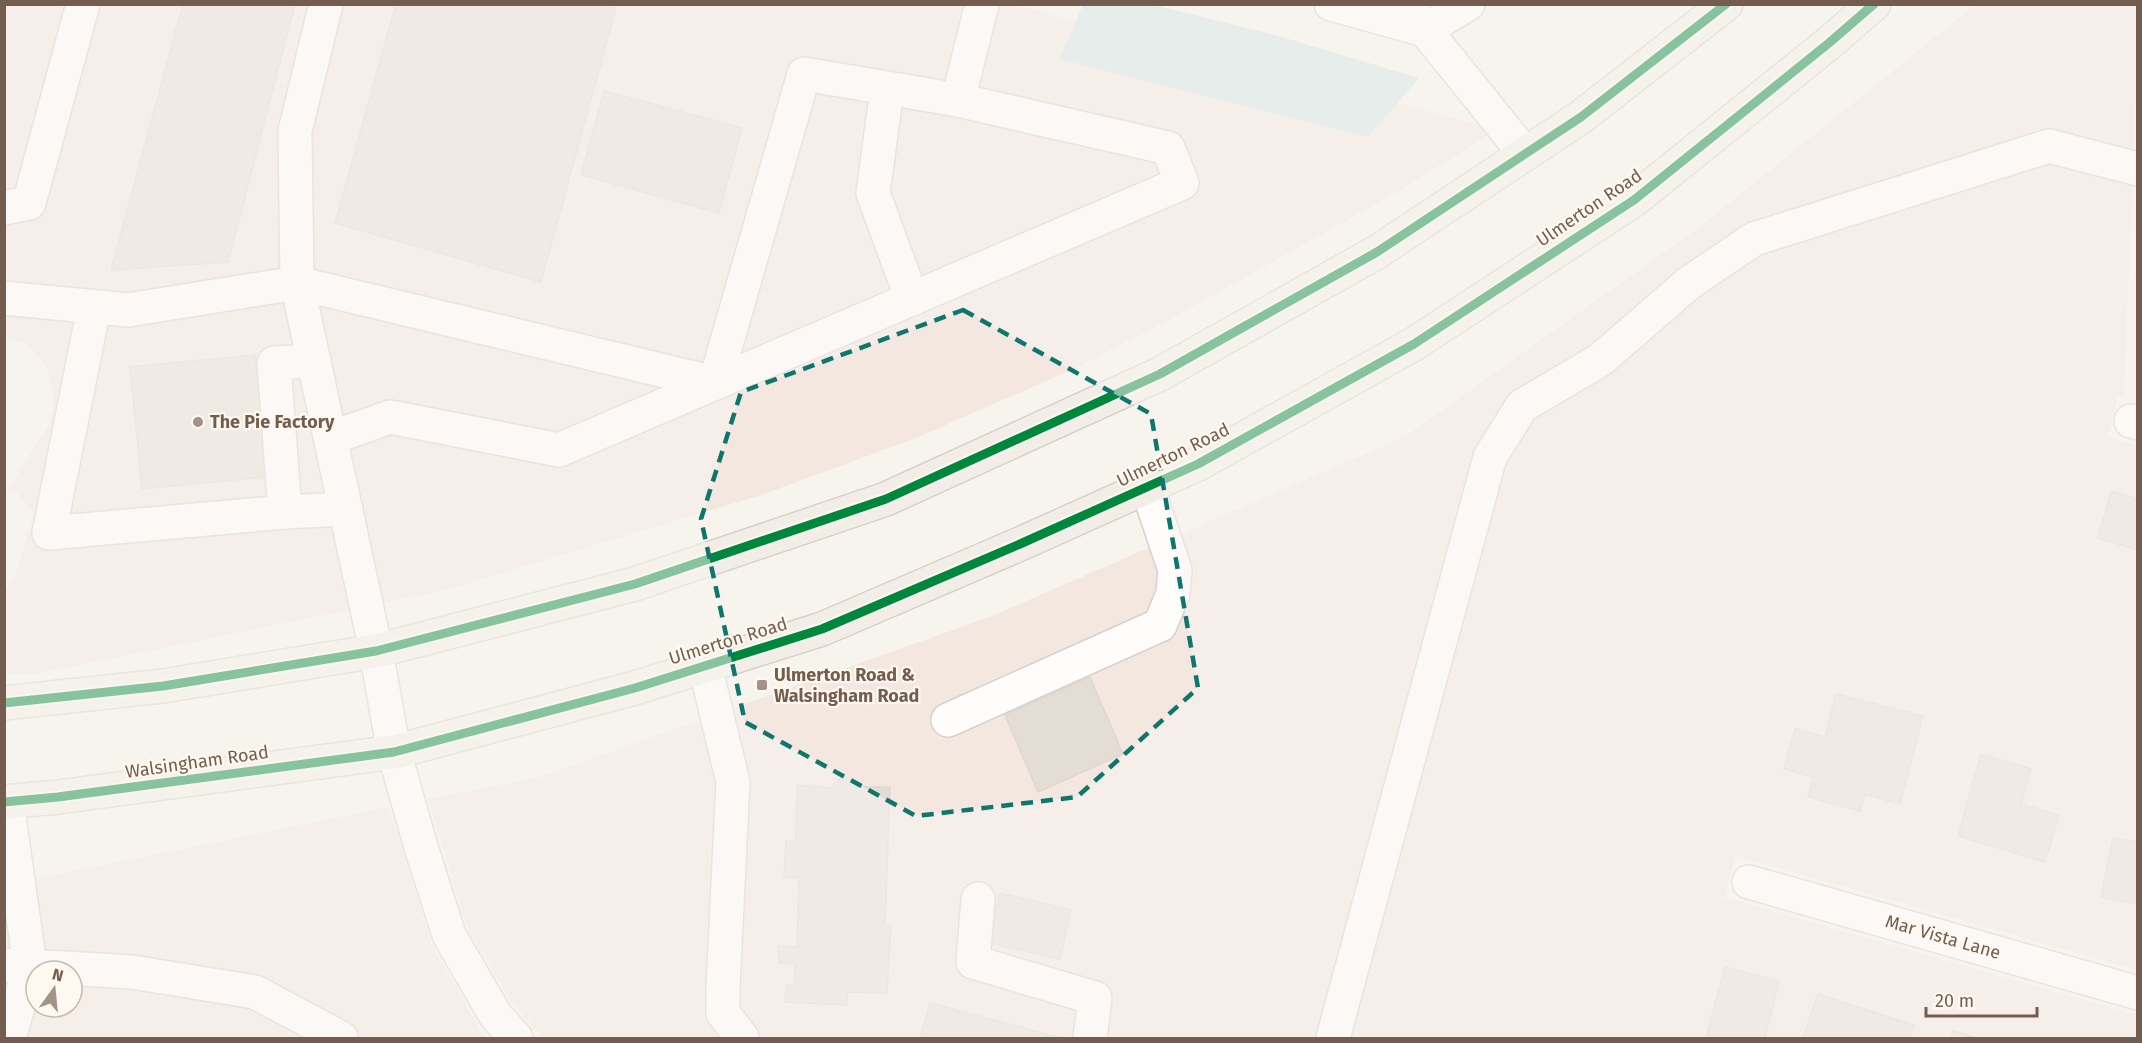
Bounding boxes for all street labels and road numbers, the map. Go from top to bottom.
street label: Ulmerton Road [1532,165,1646,251]
street label: Ulmerton Road [1113,418,1233,492]
street label: Ulmerton Road [666,613,790,669]
street label: Walsingham Road [124,741,270,783]
street label: Mar Vista Lane [1883,910,2003,964]

